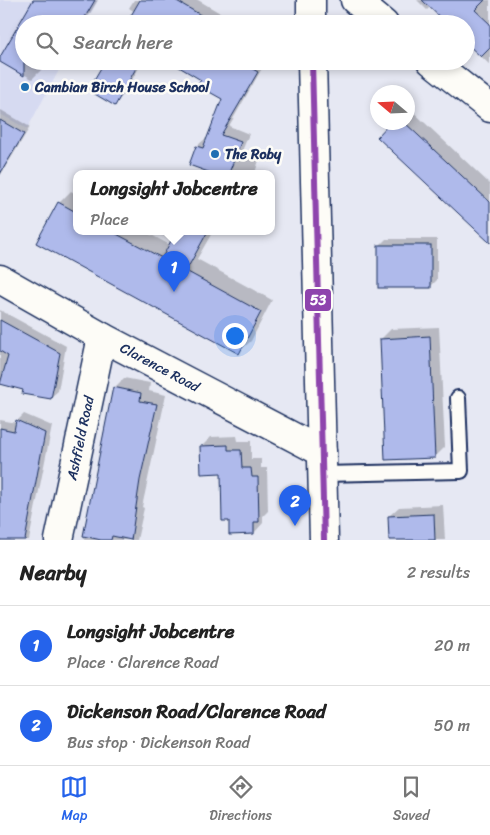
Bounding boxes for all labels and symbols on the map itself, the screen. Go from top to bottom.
place label: Cambian Birch House School [34,75,210,100]
marker: Cambian Birch House School [19,81,31,93]
north arrow [370,85,415,130]
place label: The Roby [225,142,282,167]
marker: The Roby [209,148,221,160]
pin: 1 [158,251,190,292]
line badge: 53 [304,288,332,312]
text: 53 [310,288,326,313]
your location [222,323,248,349]
street label: Clarence Road [115,336,206,400]
street label: Ashfield Road [59,392,102,484]
pin: 2 [279,485,311,526]

